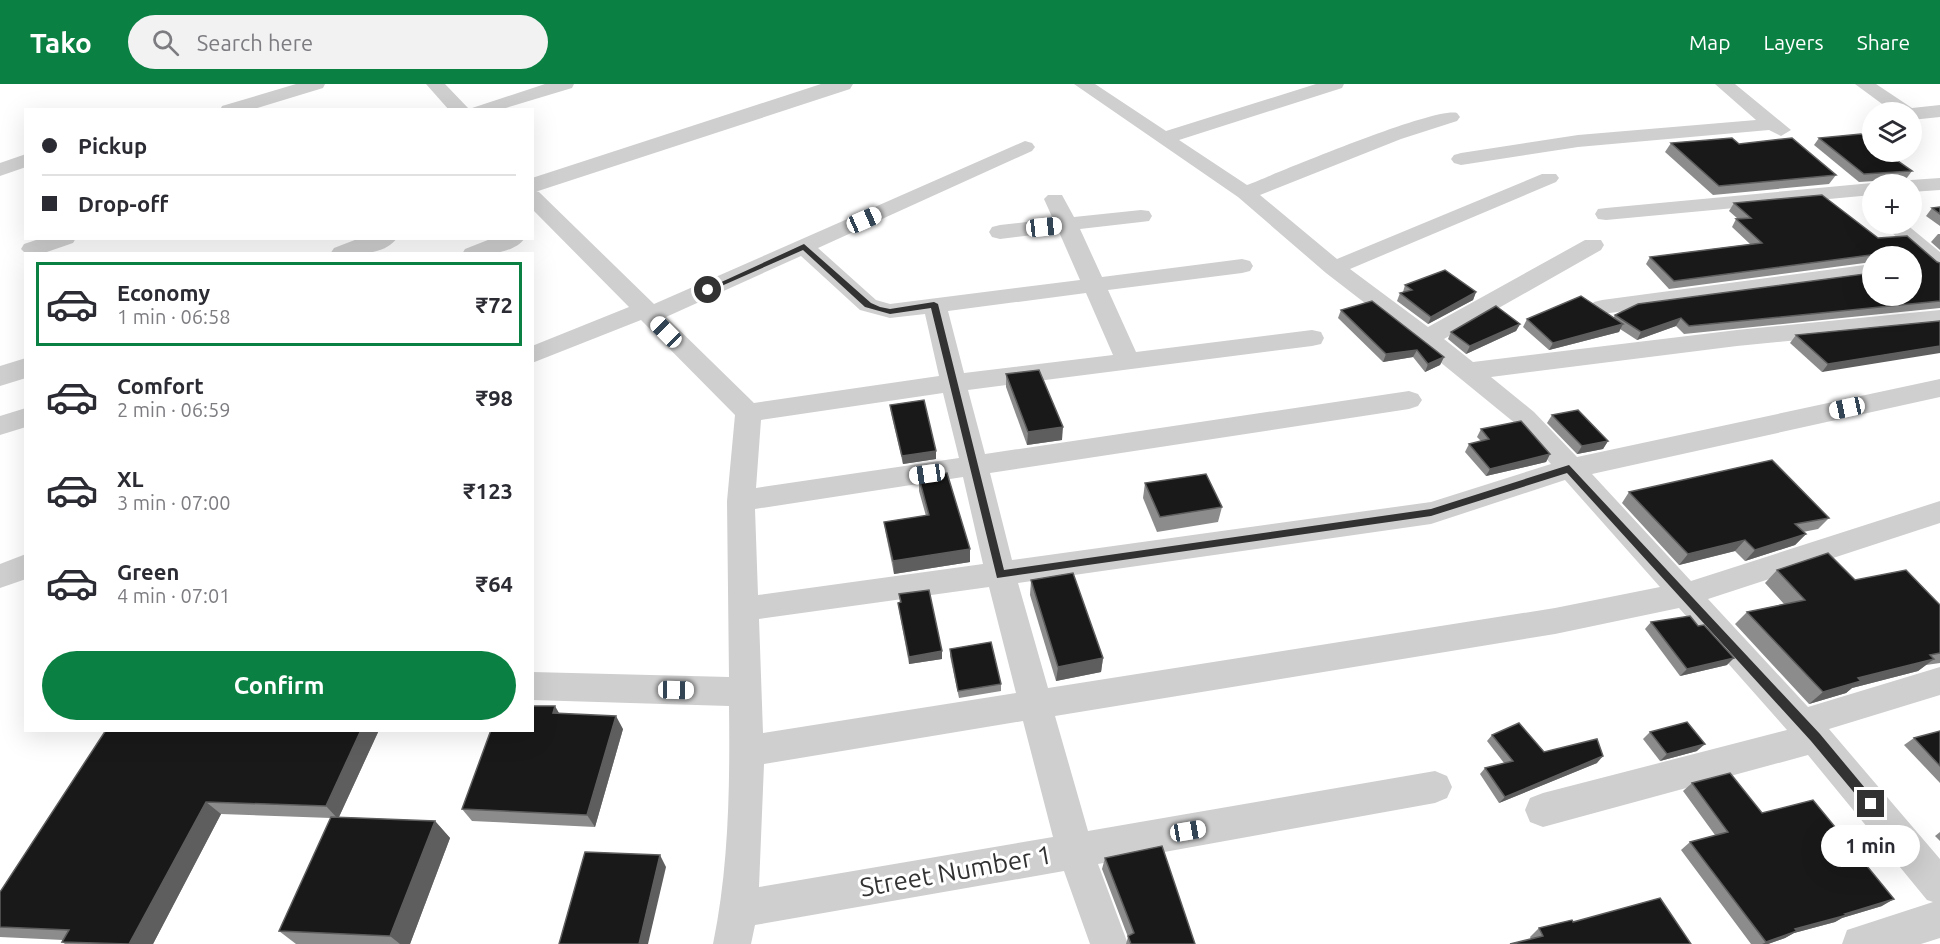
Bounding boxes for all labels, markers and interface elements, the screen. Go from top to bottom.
search box [128,15,548,69]
icon: search [149,26,182,59]
text: Tako [30,27,92,58]
text: Search here [197,30,313,55]
text: Map [1689,30,1730,54]
text: Layers [1763,30,1824,54]
text: Share [1857,30,1910,54]
map controls [1862,102,1922,306]
button: layers [1862,102,1922,162]
text: Pickup [78,133,147,158]
button: + [1862,174,1922,234]
text: Drop-off [78,191,168,216]
car [844,204,884,236]
car [1025,216,1063,238]
button: − [1862,246,1922,306]
route start [694,276,721,303]
icon: car [45,277,99,331]
text: Economy [117,280,210,305]
text: ₹72 [476,292,513,317]
text: 1 min · 06:58 [117,305,231,328]
car [647,313,685,351]
icon: car [45,370,99,424]
text: Comfort [117,373,204,398]
text: ₹98 [476,385,513,410]
car [1828,395,1866,421]
text: 2 min · 06:59 [117,398,231,421]
icon: car [45,463,99,517]
car [908,463,946,485]
text: XL [117,466,144,491]
text: ₹123 [463,478,513,503]
text: 3 min · 07:00 [117,491,231,514]
icon: car [45,556,99,610]
text: Green [117,559,179,584]
text: ₹64 [476,571,513,596]
text: 4 min · 07:01 [117,584,231,607]
button: Confirm [42,651,516,720]
car [658,681,694,699]
route end [1857,790,1884,817]
car [1169,819,1207,843]
callout: 1 min [1822,825,1920,867]
text: 1 min [1845,834,1896,857]
street label: Street Number 1 [858,839,1054,902]

